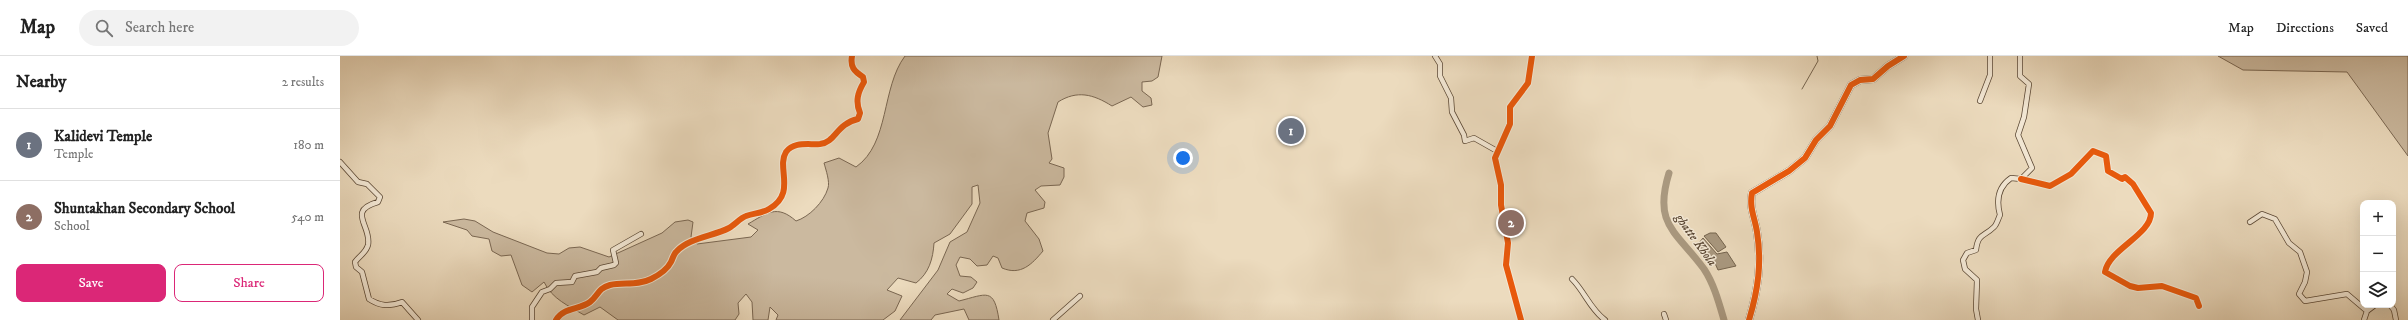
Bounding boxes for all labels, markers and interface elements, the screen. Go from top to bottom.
search box [79,10,359,46]
text: Map [20,16,55,39]
icon: search [93,17,115,39]
text: Search here [125,18,194,37]
text: Map [2228,19,2254,37]
text: Directions [2276,19,2334,37]
text: Saved [2356,19,2388,37]
text: Nearby [16,71,66,93]
text: 2 results [282,74,324,90]
pin: 1 [1278,116,1304,146]
text: Kalidevi Temple [54,127,152,146]
text: 1 [27,137,31,153]
text: 180 m [293,137,324,153]
text: Temple [54,146,93,162]
your location [1173,148,1193,168]
text: Shuntakhan Secondary School [54,199,235,218]
map controls [2360,200,2396,308]
button: + [2360,200,2396,236]
pin: 2 [1498,208,1524,238]
text: 2 [26,209,32,225]
text: 540 m [291,209,324,225]
water label: ghatte Khola [1671,209,1721,270]
text: School [54,218,90,234]
button: − [2360,236,2396,272]
button: Save [16,264,166,302]
button: Share [174,264,324,302]
button: layers [2360,272,2396,308]

